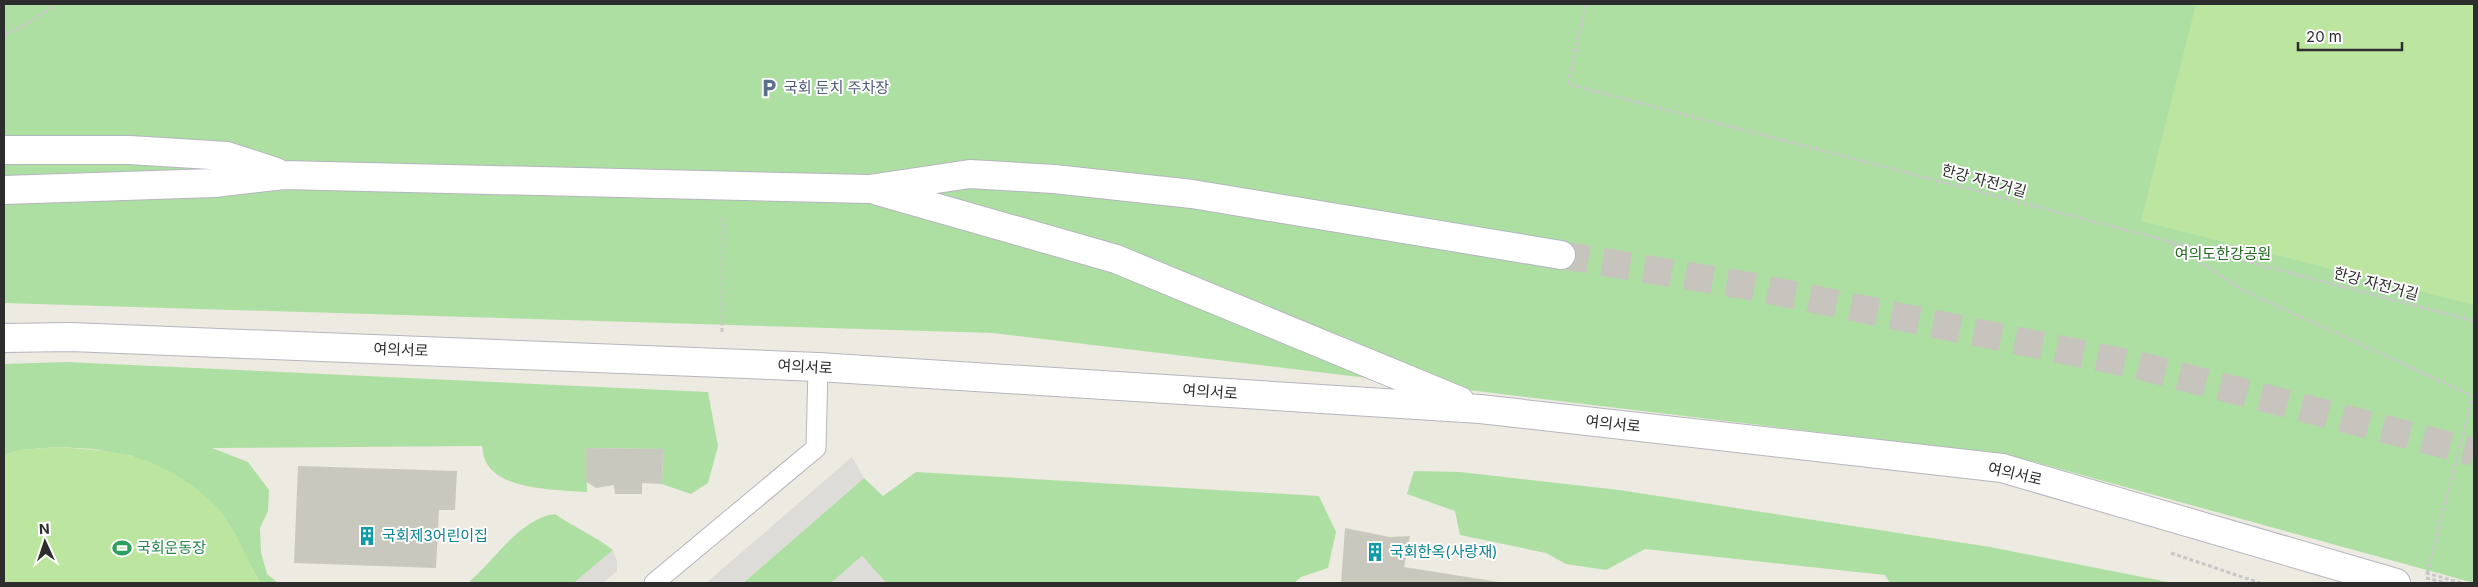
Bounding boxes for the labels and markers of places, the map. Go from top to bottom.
parking icon: 국회 둔치 주차장 [758,77,780,99]
place label: 국회 둔치 주차장 [784,78,889,97]
building icon: 국회제3어린이집 [356,525,378,547]
place label: 국회제3어린이집 [382,526,488,545]
sports icon: 국회운동장 [111,537,133,559]
place label: 국회운동장 [137,538,206,557]
building icon: 국회한옥(사랑재) [1364,541,1386,563]
place label: 국회한옥(사랑재) [1390,542,1498,561]

